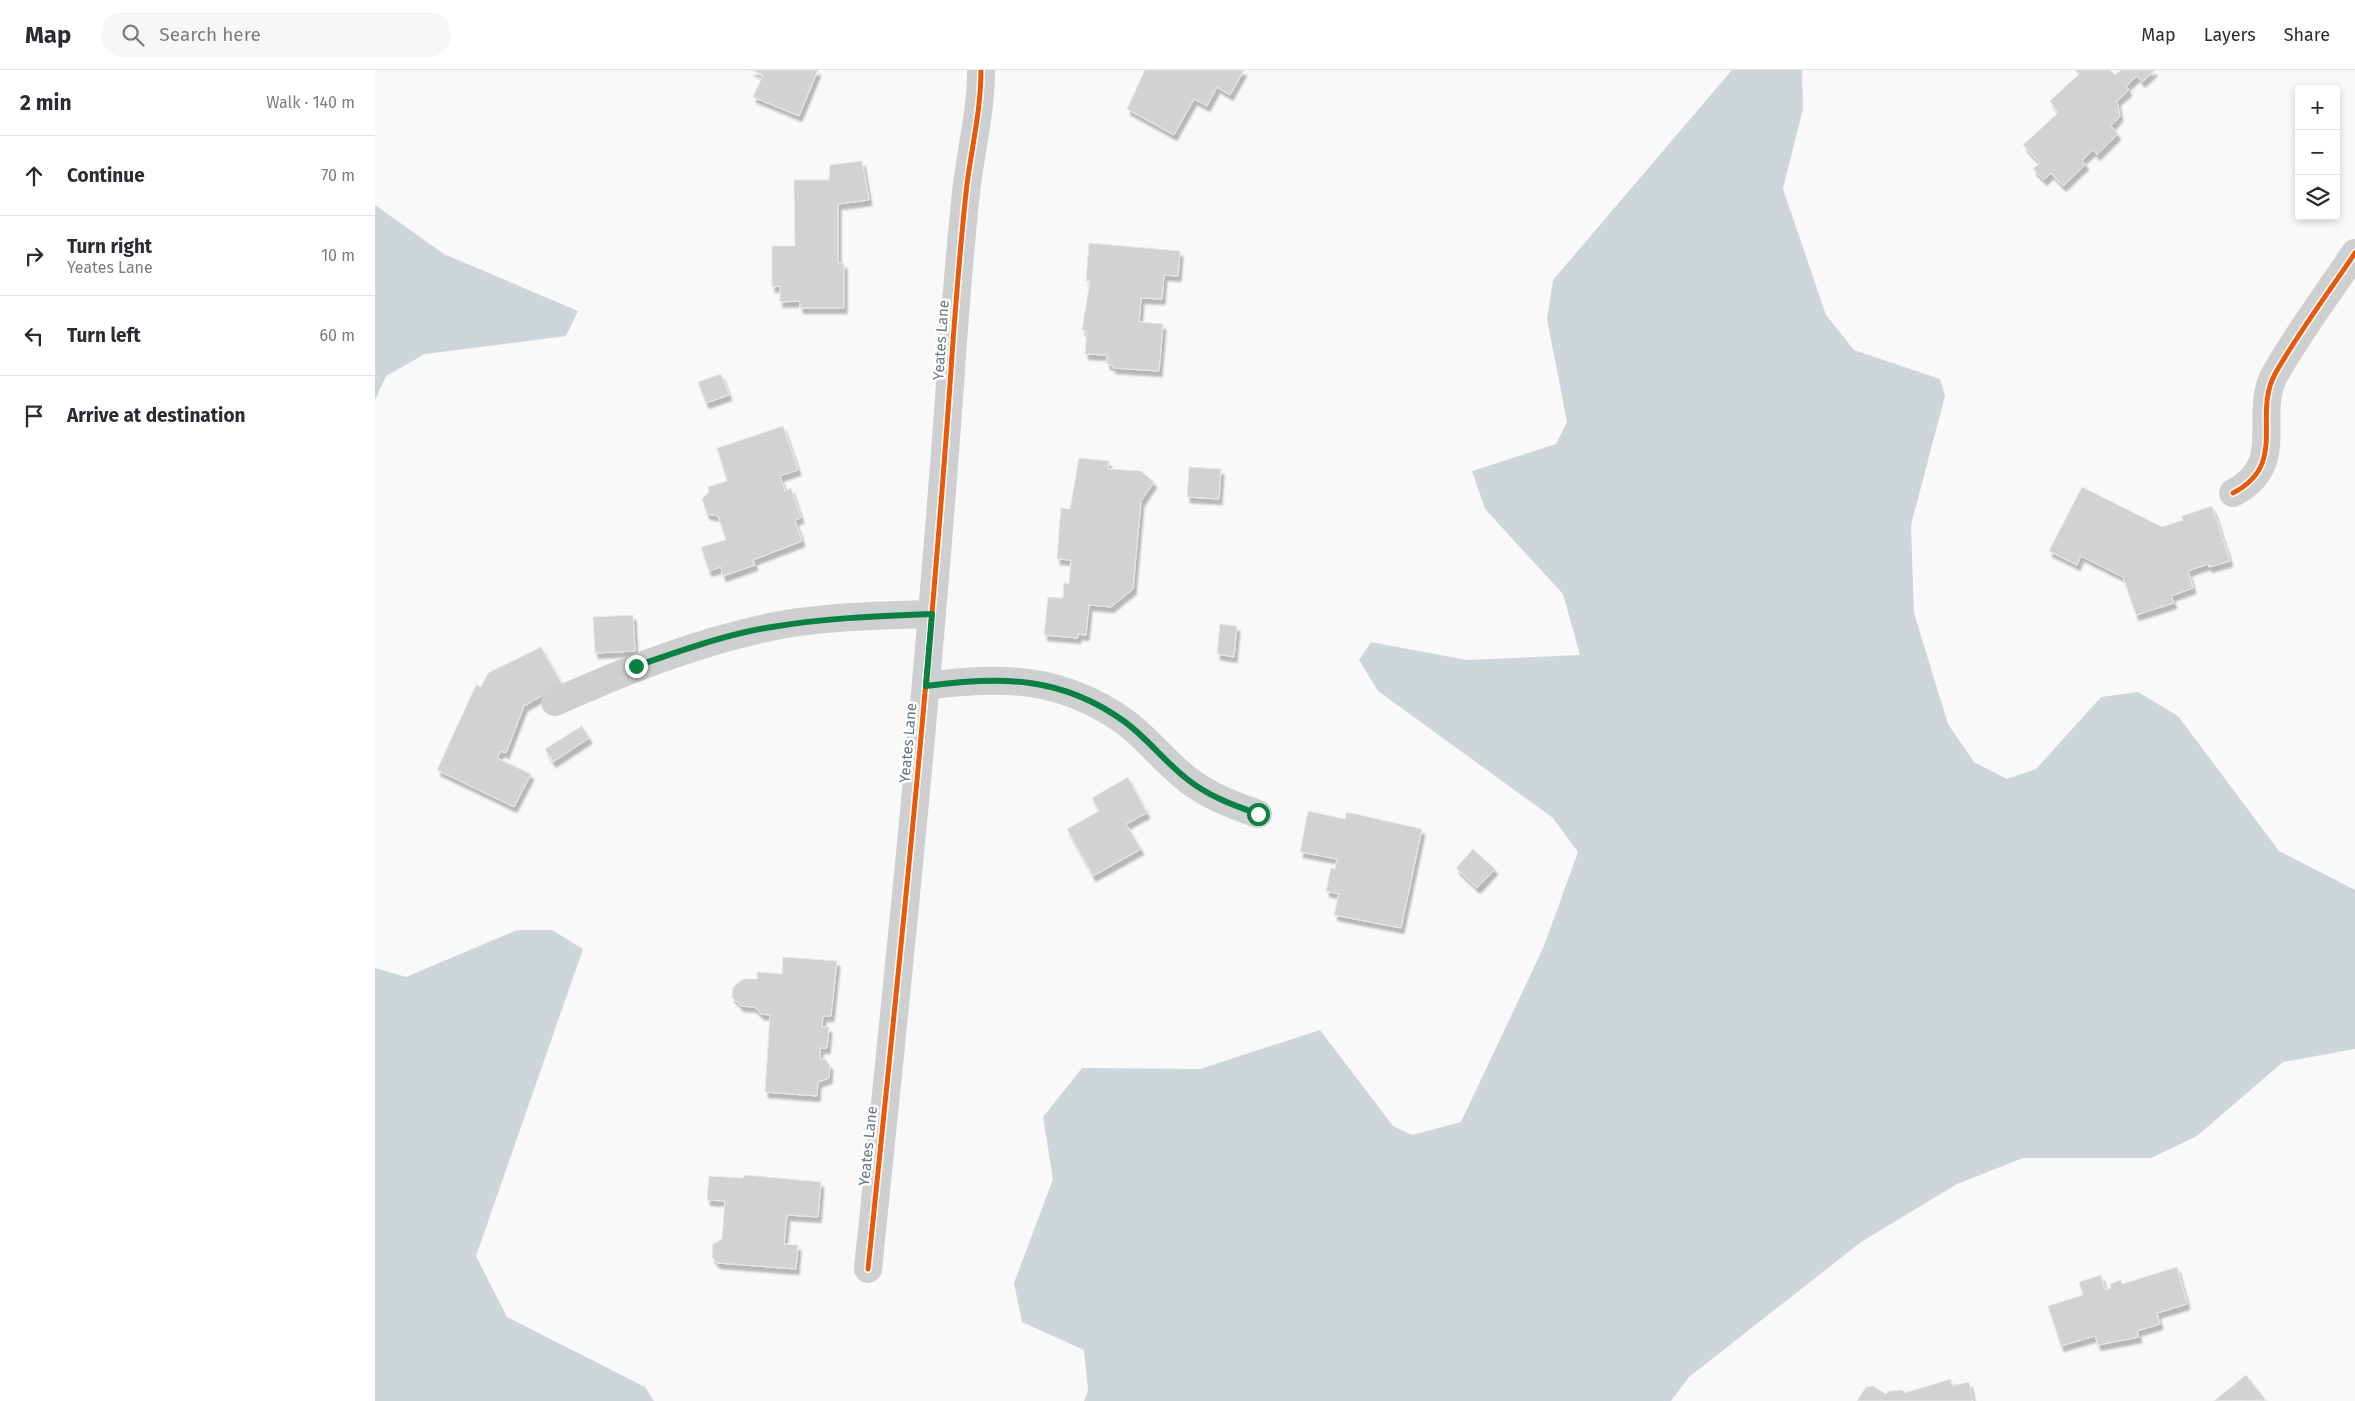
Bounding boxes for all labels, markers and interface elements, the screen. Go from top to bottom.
search box [101,12,451,57]
text: Map [25,21,71,49]
icon: search [119,21,147,49]
text: Search here [159,23,261,46]
text: Map [2141,24,2176,46]
text: Layers [2204,24,2256,46]
text: Share [2284,24,2330,46]
map controls [2295,85,2340,220]
button: + [2295,85,2340,130]
text: 2 min [20,90,72,116]
text: Walk · 140 m [266,93,355,112]
button: − [2295,130,2340,175]
icon: ahead [20,162,48,190]
text: Continue [67,164,145,187]
text: 70 m [321,166,355,185]
button: layers [2295,175,2340,220]
text: Turn right [67,235,152,258]
icon: right [20,242,48,270]
text: 10 m [321,246,355,265]
text: Yeates Lane [67,258,153,277]
street label: Yeates Lane [929,299,953,381]
icon: left [20,322,48,350]
text: Turn left [67,324,141,347]
text: 60 m [320,326,355,345]
icon: arrive [20,402,48,430]
text: Arrive at destination [67,404,246,427]
route end [625,655,648,678]
street label: Yeates Lane [896,702,920,784]
route start [1247,803,1270,826]
street label: Yeates Lane [855,1105,881,1187]

